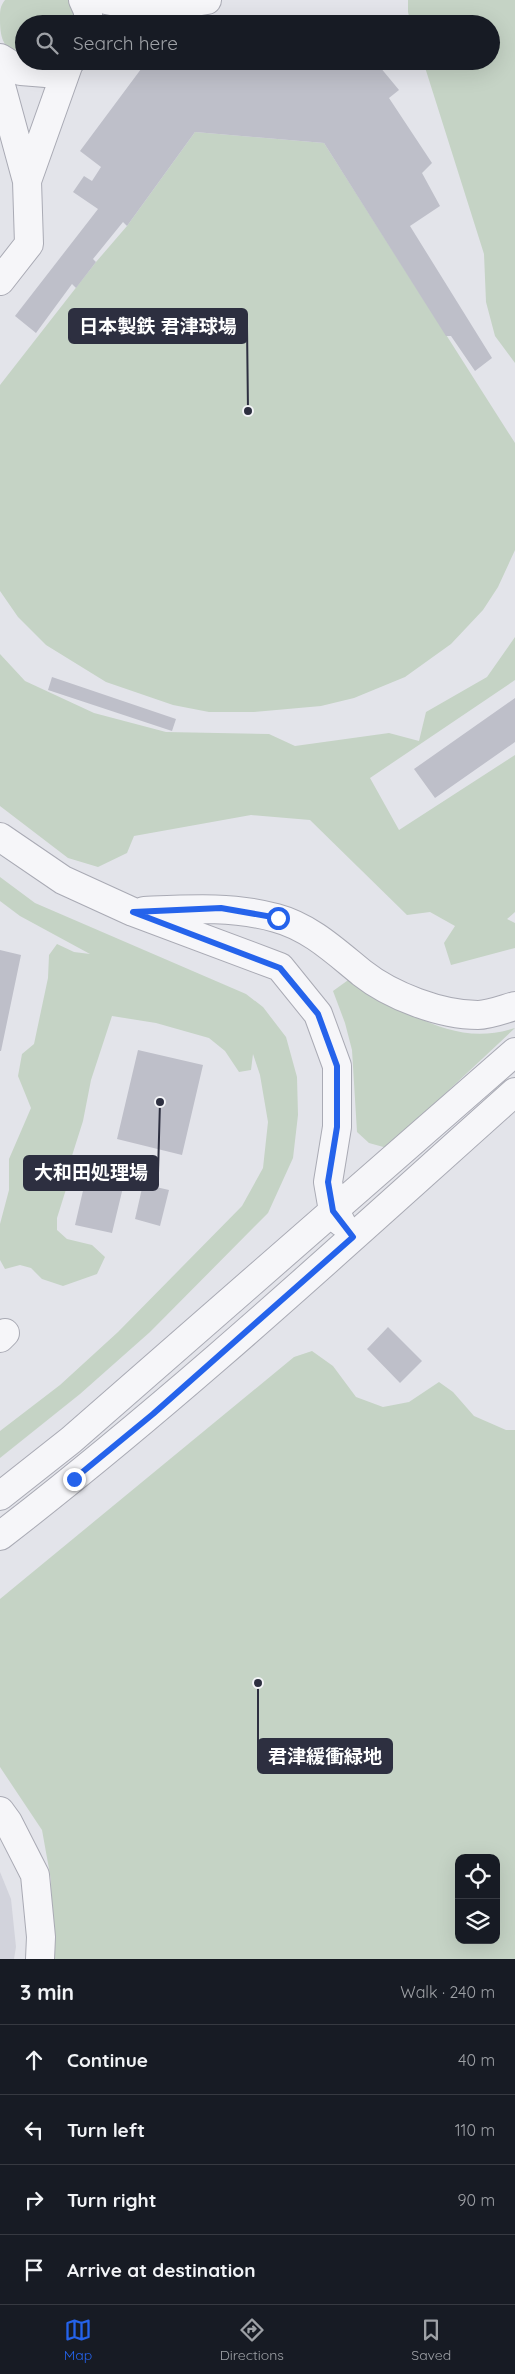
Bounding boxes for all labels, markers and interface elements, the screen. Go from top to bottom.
search box [15,15,500,70]
icon: search [33,29,61,57]
text: Search here [73,31,178,55]
callout: 日本製鉄 君津球場 [69,309,247,343]
text: 日本製鉄 君津球場 [79,314,237,338]
route start [267,907,290,930]
callout: 大和田処理場 [24,1156,158,1190]
text: 大和田処理場 [34,1160,148,1184]
route end [63,1468,86,1491]
callout: 君津緩衝緑地 [258,1739,392,1773]
text: 君津緩衝緑地 [268,1744,382,1768]
map controls [455,1854,500,1944]
button: locate [455,1854,500,1899]
button: layers [455,1899,500,1944]
text: 3 min [20,1979,74,2005]
text: Walk · 240 m [400,1982,495,2002]
icon: ahead [20,2046,48,2074]
text: Continue [67,2048,148,2072]
text: 40 m [458,2050,495,2070]
icon: left [20,2116,48,2144]
text: Turn left [67,2118,145,2142]
text: 110 m [455,2120,495,2140]
icon: right [20,2186,48,2214]
text: Turn right [67,2188,156,2212]
text: 90 m [458,2190,495,2210]
icon: arrive [20,2256,48,2284]
text: Arrive at destination [67,2258,256,2282]
tab: Map [64,2316,92,2364]
tab: Directions [220,2316,284,2364]
tab: Saved [411,2316,451,2364]

